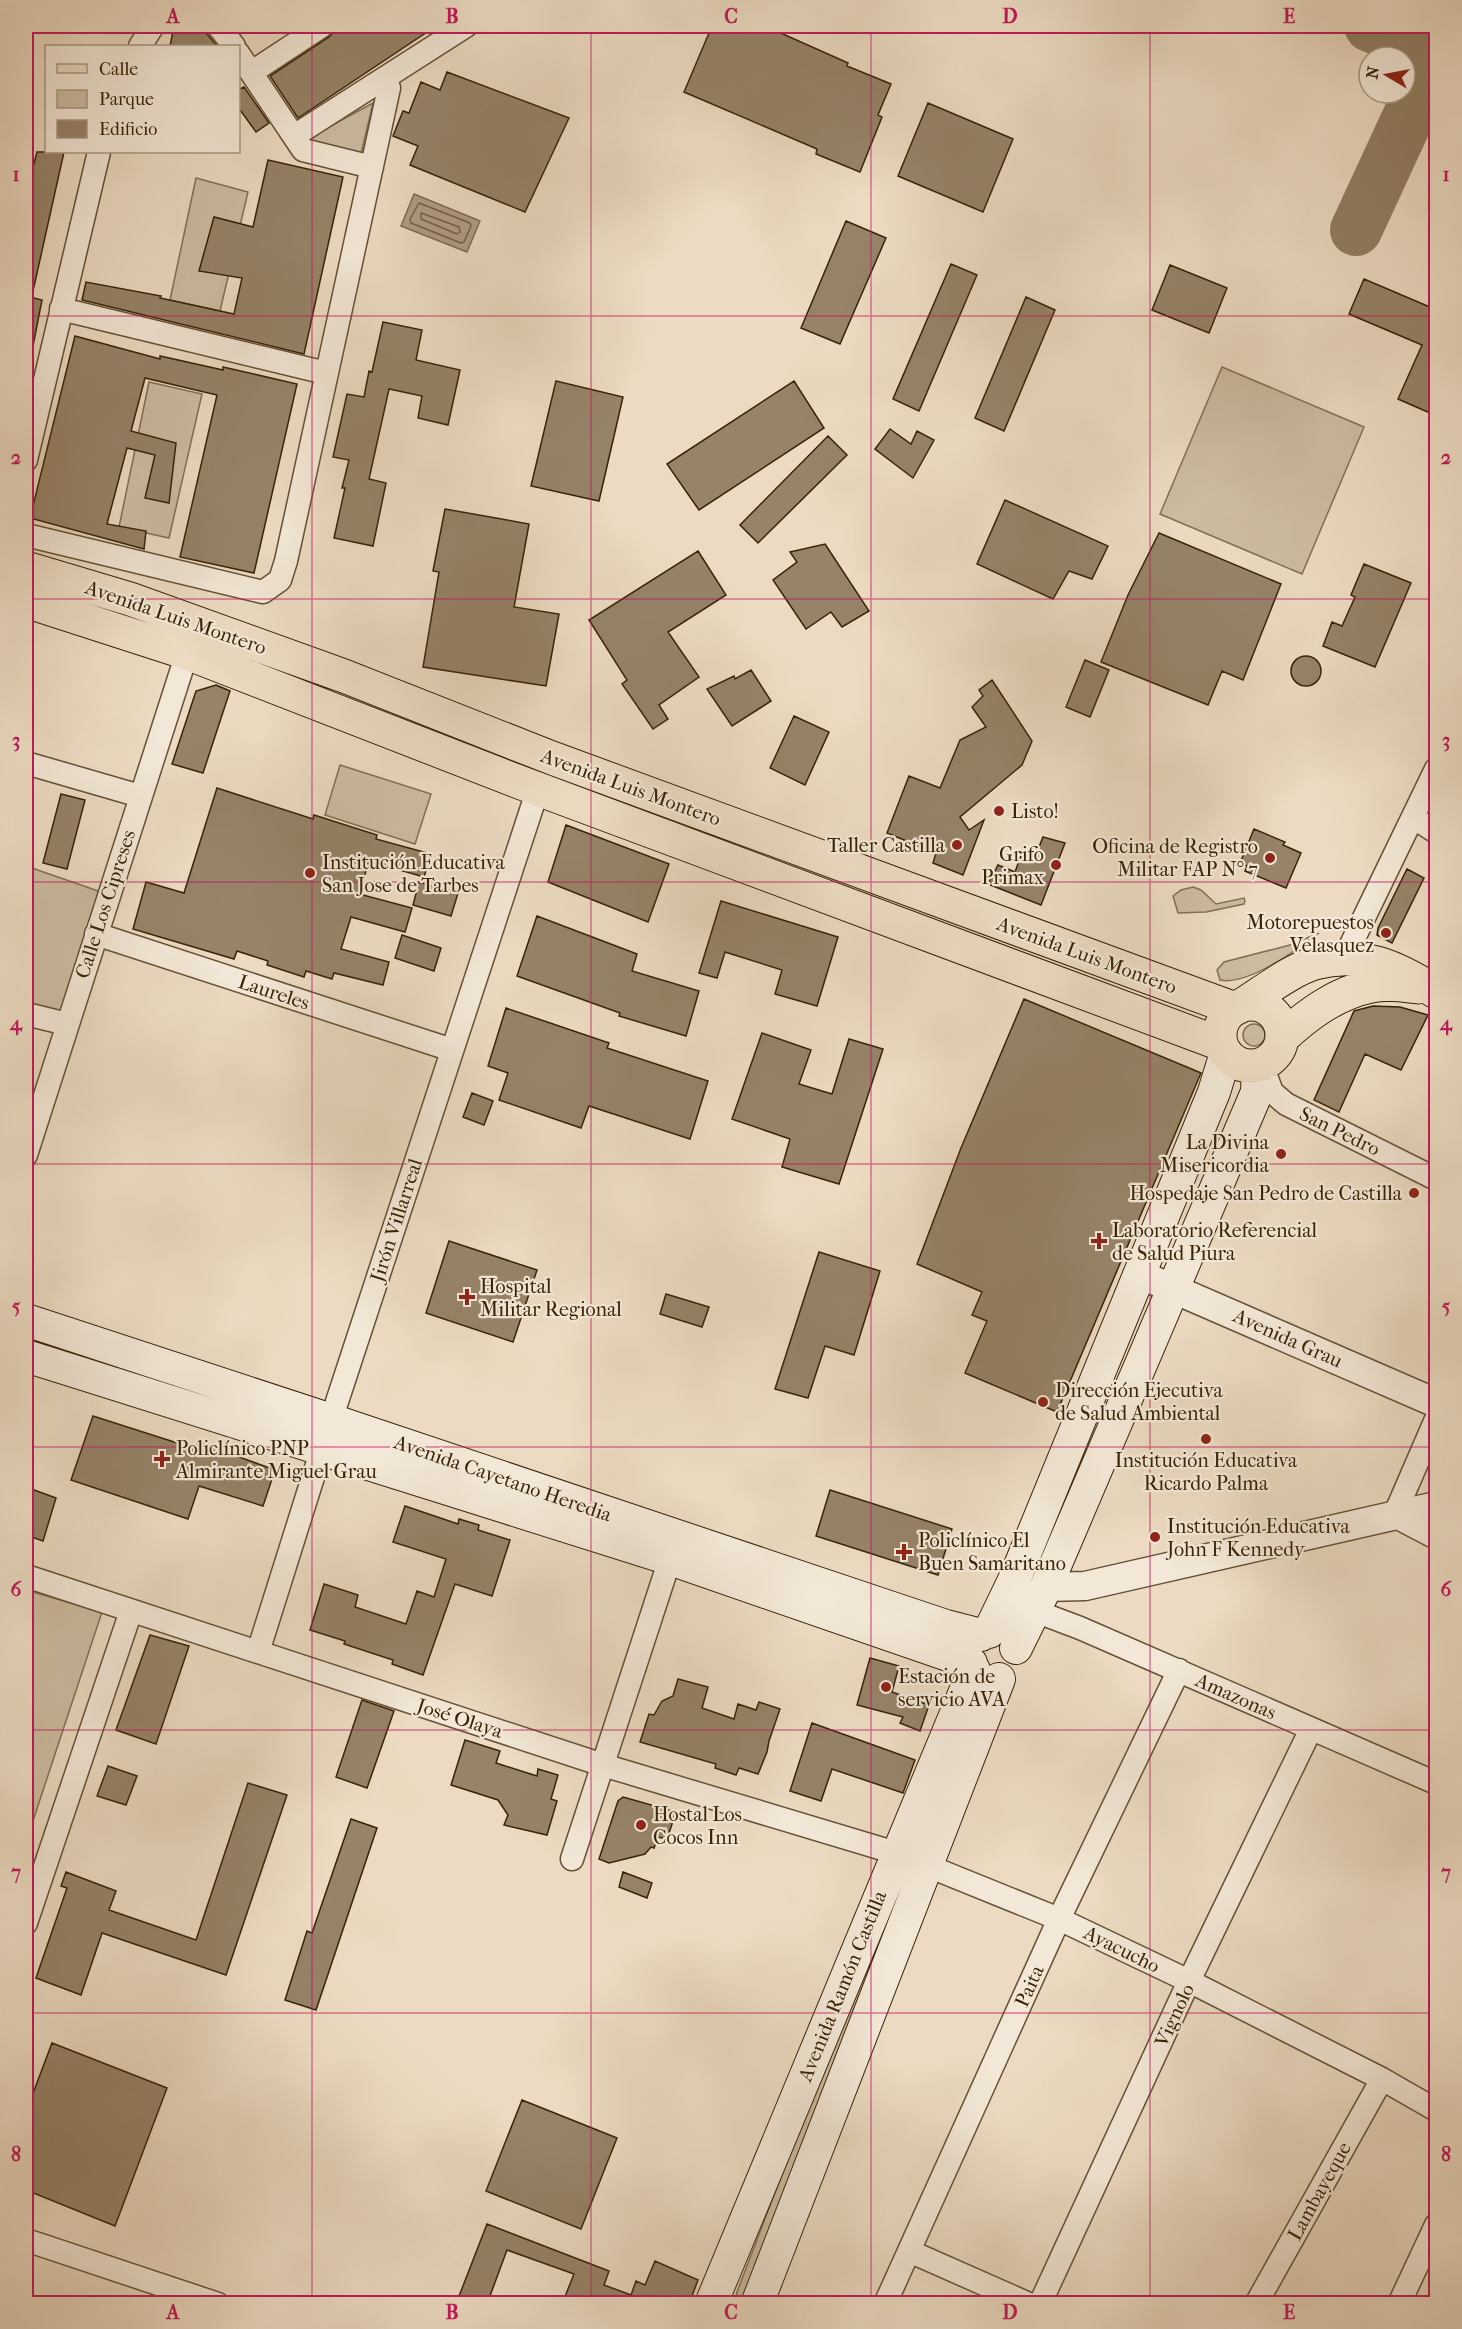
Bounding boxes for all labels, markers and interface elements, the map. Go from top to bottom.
text: A [165,5,181,28]
text: B [445,5,459,28]
text: C [724,5,738,28]
text: D [1002,5,1018,28]
text: E [1283,5,1295,28]
legend [45,45,240,153]
north arrow [1357,45,1417,105]
text: Calle [99,59,138,80]
text: N [1362,64,1383,80]
text: Parque [99,89,154,110]
text: Edificio [99,119,157,140]
text: 1 [12,163,20,186]
text: 1 [1442,163,1450,186]
text: 2 [11,446,21,469]
text: 2 [1441,446,1451,469]
street label: Avenida Luis Montero [81,575,269,659]
text: 3 [12,729,20,752]
text: 3 [1442,729,1450,752]
street label: Avenida Luis Montero [537,744,724,831]
place label: Listo! [1011,800,1059,823]
marker: Listo! [992,804,1006,818]
street label: Calle Los Cipreses [71,827,140,981]
place label: Taller Castilla [827,834,946,857]
place label: Oficina de Registro Militar FAP N° 7 [1092,835,1258,881]
marker: Taller Castilla [950,838,964,852]
place label: Grifo Primax [981,843,1045,889]
place label: Institución Educativa San Jose de Tarbes [322,851,505,897]
marker: Oficina de Registro Militar FAP N° 7 [1263,851,1277,865]
marker: Grifo Primax [1049,858,1063,872]
marker: Institución Educativa San Jose de Tarbes [303,866,317,880]
place label: Motorepuestos Velasquez [1247,911,1374,957]
street label: Avenida Luis Montero [993,912,1180,999]
marker: Motorepuestos Velasquez [1379,926,1393,940]
street label: Laureles [235,970,312,1015]
text: 4 [9,1012,23,1036]
text: 4 [1439,1012,1453,1036]
street label: San Pedro [1296,1102,1384,1161]
place label: La Divina Misericordia [1160,1131,1270,1177]
marker: La Divina Misericordia [1274,1147,1288,1161]
street label: Jirón Villarreal [365,1155,427,1287]
place label: Hospedaje San Pedro de Castilla [1130,1182,1403,1205]
marker: Hospedaje San Pedro de Castilla [1407,1186,1421,1200]
place label: Laboratorio Referencial de Salud Piura [1112,1219,1318,1265]
marker: Laboratorio Referencial de Salud Piura [1090,1232,1108,1250]
place label: Hospital Militar Regional [480,1275,622,1321]
marker: Hospital Militar Regional [458,1288,476,1306]
text: 5 [12,1295,21,1318]
text: 5 [1442,1295,1451,1318]
street label: Avenida Grau [1229,1304,1347,1373]
place label: Dirección Ejecutiva de Salud Ambiental [1055,1379,1224,1425]
marker: Dirección Ejecutiva de Salud Ambiental [1036,1395,1050,1409]
street label: Avenida Cayetano Heredia [390,1430,615,1527]
marker: Institución Educativa Ricardo Palma [1199,1432,1213,1446]
place label: Policlínico PNP Almirante Miguel Grau [175,1437,377,1483]
place label: Institución Educativa Ricardo Palma [1115,1449,1298,1495]
marker: Policlínico PNP Almirante Miguel Grau [153,1450,171,1468]
place label: Institución Educativa John F Kennedy [1165,1515,1350,1561]
place label: Policlínico El Buen Samaritano [918,1529,1066,1575]
marker: Institución Educativa John F Kennedy [1148,1530,1162,1544]
marker: Policlínico El Buen Samaritano [895,1543,913,1561]
text: 6 [11,1578,23,1601]
text: 6 [1441,1578,1453,1601]
place label: Estación de servicio AVA [898,1665,1006,1711]
street label: Amazonas [1191,1668,1280,1724]
marker: Estación de servicio AVA [879,1680,893,1694]
street label: José Olaya [412,1693,506,1743]
place label: Hostal Los Cocos Inn [653,1803,742,1849]
marker: Hostal Los Cocos Inn [634,1818,648,1832]
text: 7 [10,1861,21,1884]
text: 7 [1440,1861,1451,1884]
street label: Avenida Ramón Castilla [793,1887,892,2086]
street label: Ayacucho [1079,1921,1164,1978]
street label: Paita [1010,1961,1049,2011]
street label: Vignolo [1150,1980,1199,2051]
street label: Lambayeque [1283,2138,1356,2244]
text: 8 [11,2143,21,2166]
text: 8 [1441,2143,1451,2166]
text: A [165,2301,181,2324]
text: B [445,2301,459,2324]
text: C [724,2301,738,2324]
text: D [1002,2301,1018,2324]
text: E [1283,2301,1295,2324]

